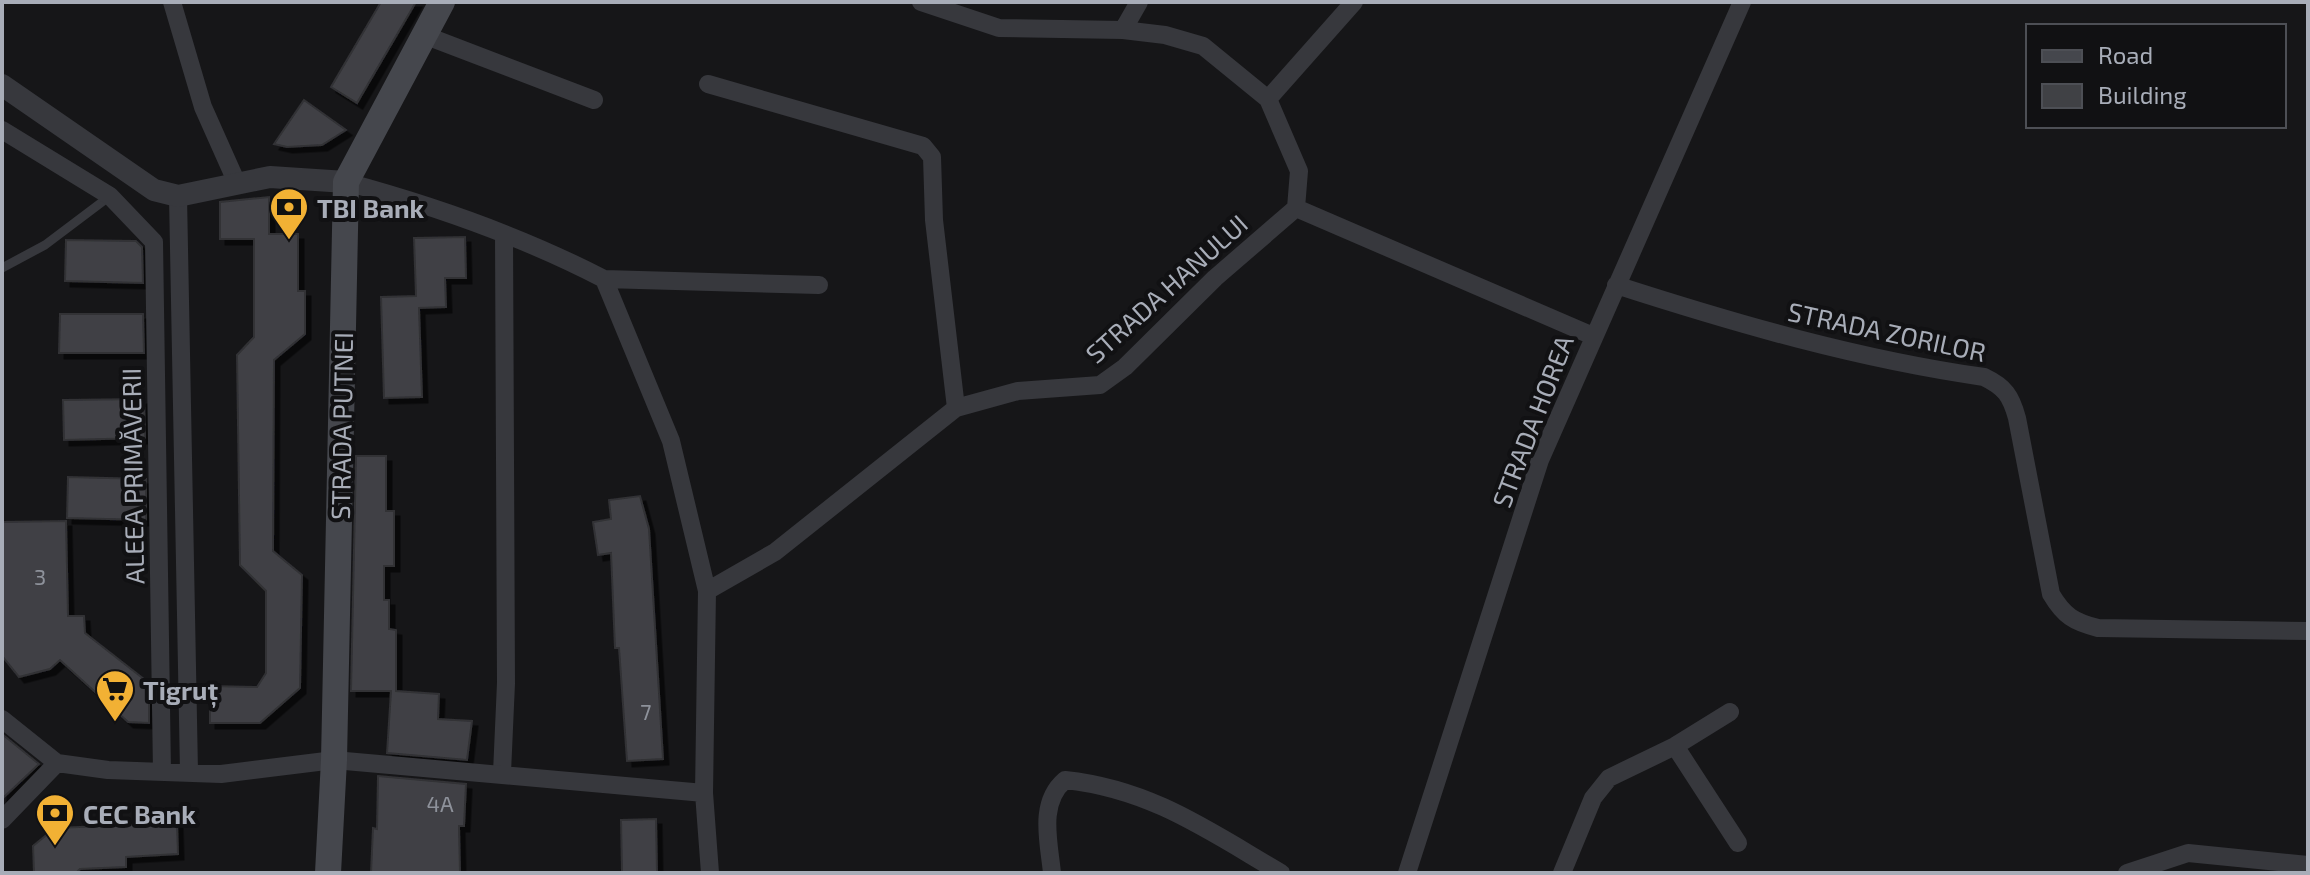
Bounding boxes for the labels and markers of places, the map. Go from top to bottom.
bank icon: TBI Bank [268,186,310,241]
place label: TBI Bank [317,192,425,223]
supermarket icon: Tigruț [94,668,136,723]
place label: Tigruț [143,674,218,708]
bank icon: CEC Bank [34,792,76,847]
place label: CEC Bank [83,798,196,829]

